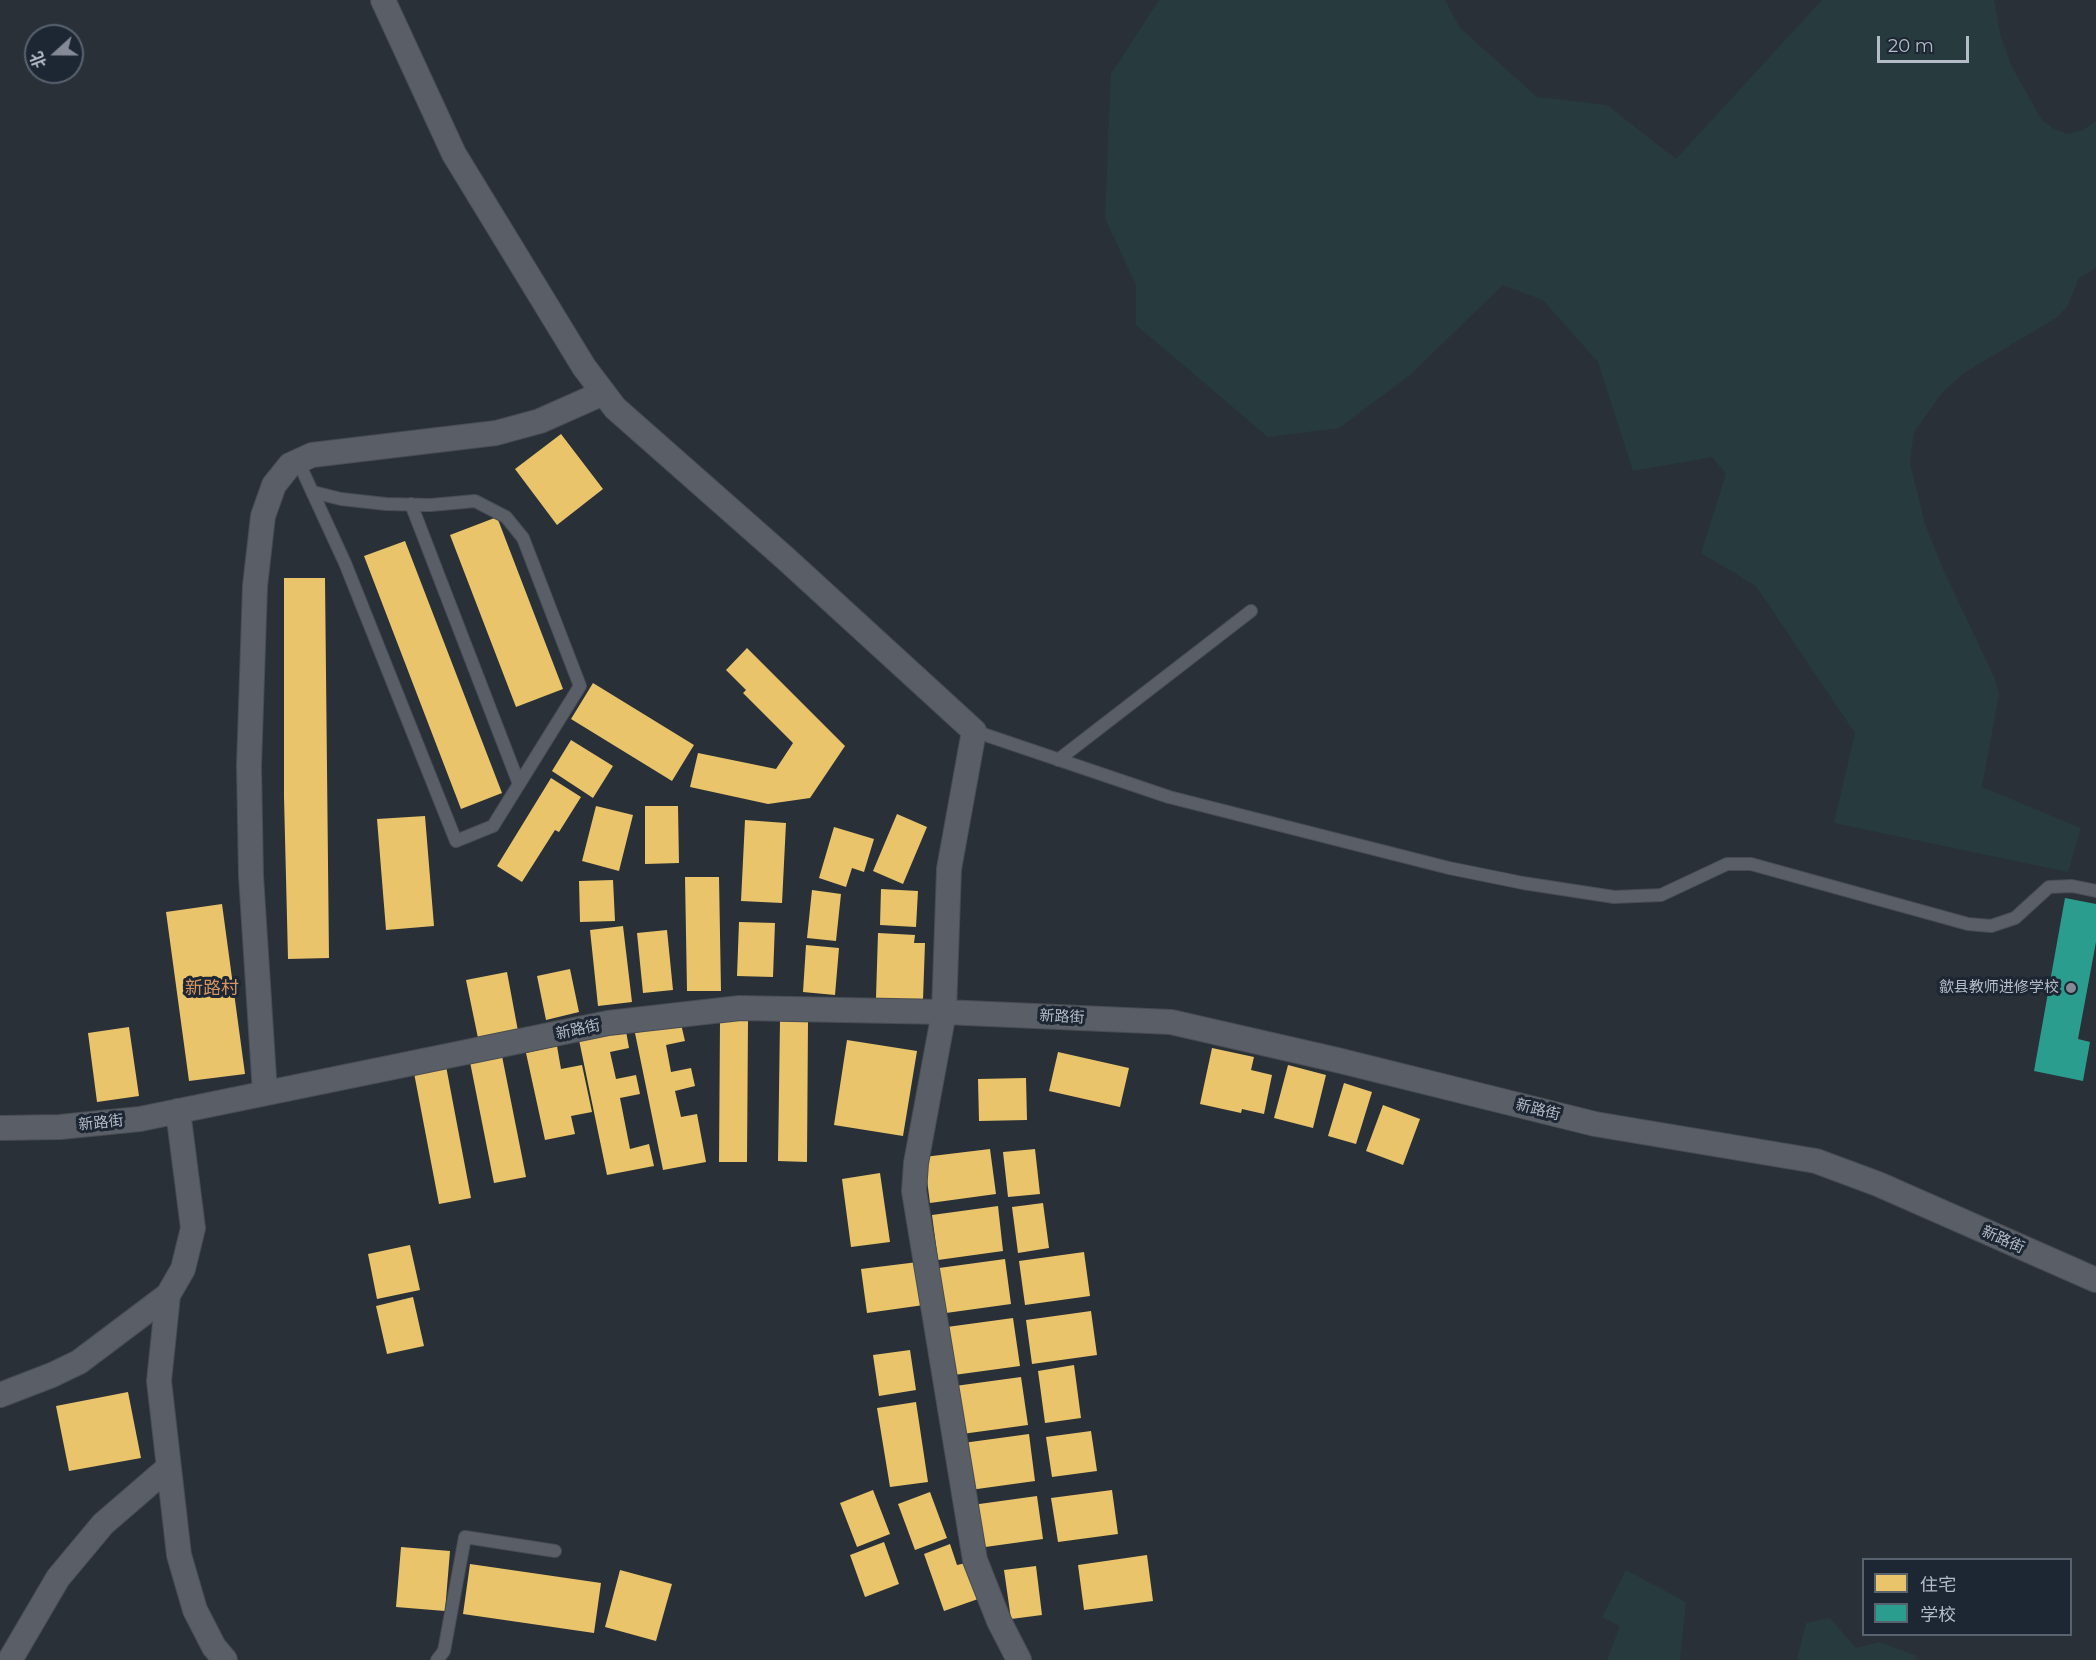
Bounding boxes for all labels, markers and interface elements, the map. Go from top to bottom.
north arrow [24,24,84,84]
scale bar [1880,24,1972,62]
text: 20 m [1888,35,1934,57]
text: 北 [27,49,50,71]
district label: 新路村 [185,978,239,1000]
place label: 歙县教师进修学校 [1939,979,2059,997]
marker: 歙县教师进修学校 [2064,981,2078,995]
street label: 新路街 [1039,1007,1085,1027]
street label: 新路街 [554,1017,602,1043]
street label: 新路街 [1514,1096,1562,1124]
street label: 新路街 [78,1112,124,1134]
street label: 新路街 [1979,1223,2027,1257]
legend [1862,1558,2072,1636]
text: 住宅 [1920,1574,1956,1596]
text: 学校 [1920,1604,1956,1626]

